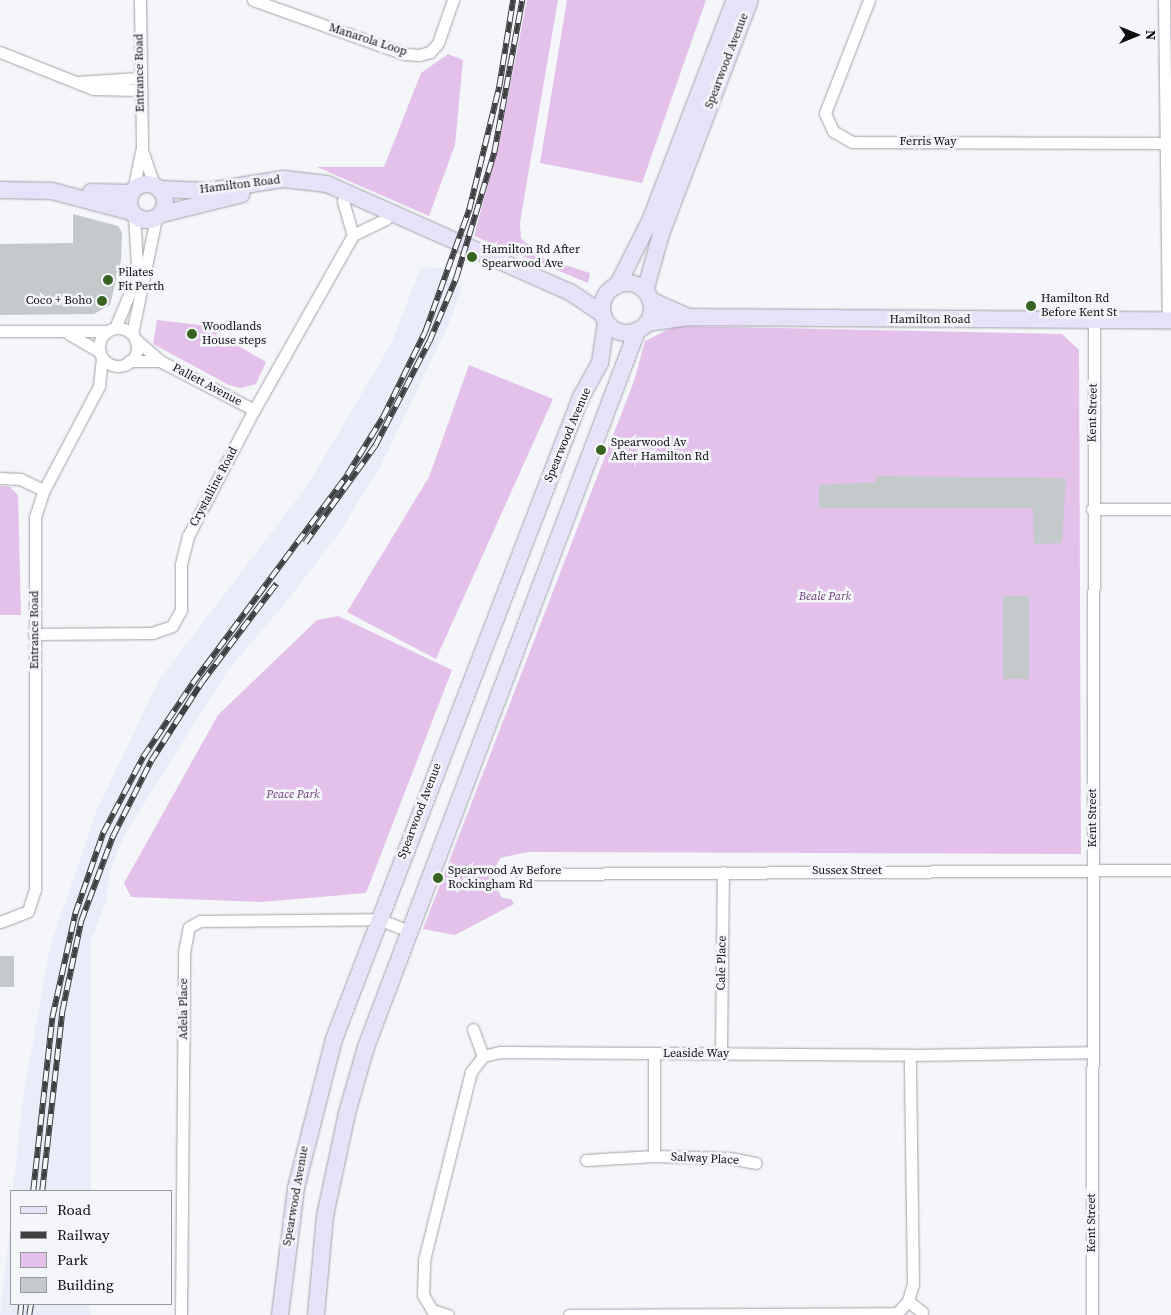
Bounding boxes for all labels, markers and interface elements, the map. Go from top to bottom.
north arrow [1111,10,1161,60]
street label: Spearwood Avenue [702,11,752,111]
street label: Manarola Loop [327,21,409,59]
text: N [1141,30,1161,40]
street label: Entrance Road [132,34,148,112]
street label: Ferris Way [899,135,957,149]
street label: Hamilton Road [199,173,281,197]
place label: Hamilton Rd After Spearwood Ave [482,243,580,271]
marker: Hamilton Rd After Spearwood Ave [466,251,478,263]
place label: Pilates Fit Perth [118,266,164,294]
marker: Pilates Fit Perth [102,274,114,286]
place label: Hamilton Rd Before Kent St [1041,292,1117,320]
place label: Coco + Boho [26,294,92,308]
marker: Coco + Boho [96,295,108,307]
marker: Hamilton Rd Before Kent St [1025,300,1037,312]
street label: Hamilton Road [890,313,970,327]
place label: Woodlands House steps [202,320,266,348]
marker: Woodlands House steps [186,328,198,340]
street label: Pallett Avenue [170,361,244,409]
street label: Kent Street [1085,383,1101,443]
street label: Spearwood Avenue [542,386,594,484]
place label: Spearwood Av After Hamilton Rd [611,436,709,464]
marker: Spearwood Av After Hamilton Rd [595,444,607,456]
street label: Crystalline Road [187,445,241,529]
park label: Beale Park [799,590,851,604]
street label: Entrance Road [28,591,42,669]
street label: Spearwood Avenue [395,761,445,861]
park label: Peace Park [266,788,320,802]
street label: Kent Street [1086,789,1100,847]
place label: Spearwood Av Before Rockingham Rd [448,864,561,892]
street label: Sussex Street [812,864,882,878]
marker: Spearwood Av Before Rockingham Rd [432,872,444,884]
street label: Cale Place [714,935,730,991]
street label: Adela Place [177,978,191,1040]
street label: Leaside Way [663,1047,729,1061]
street label: Spearwood Avenue [280,1145,312,1247]
street label: Salway Place [671,1150,739,1168]
legend [10,1190,172,1305]
street label: Kent Street [1085,1194,1099,1252]
text: Road [57,1199,91,1220]
text: Railway [57,1224,110,1245]
text: Park [57,1249,88,1270]
text: Building [57,1274,114,1295]

